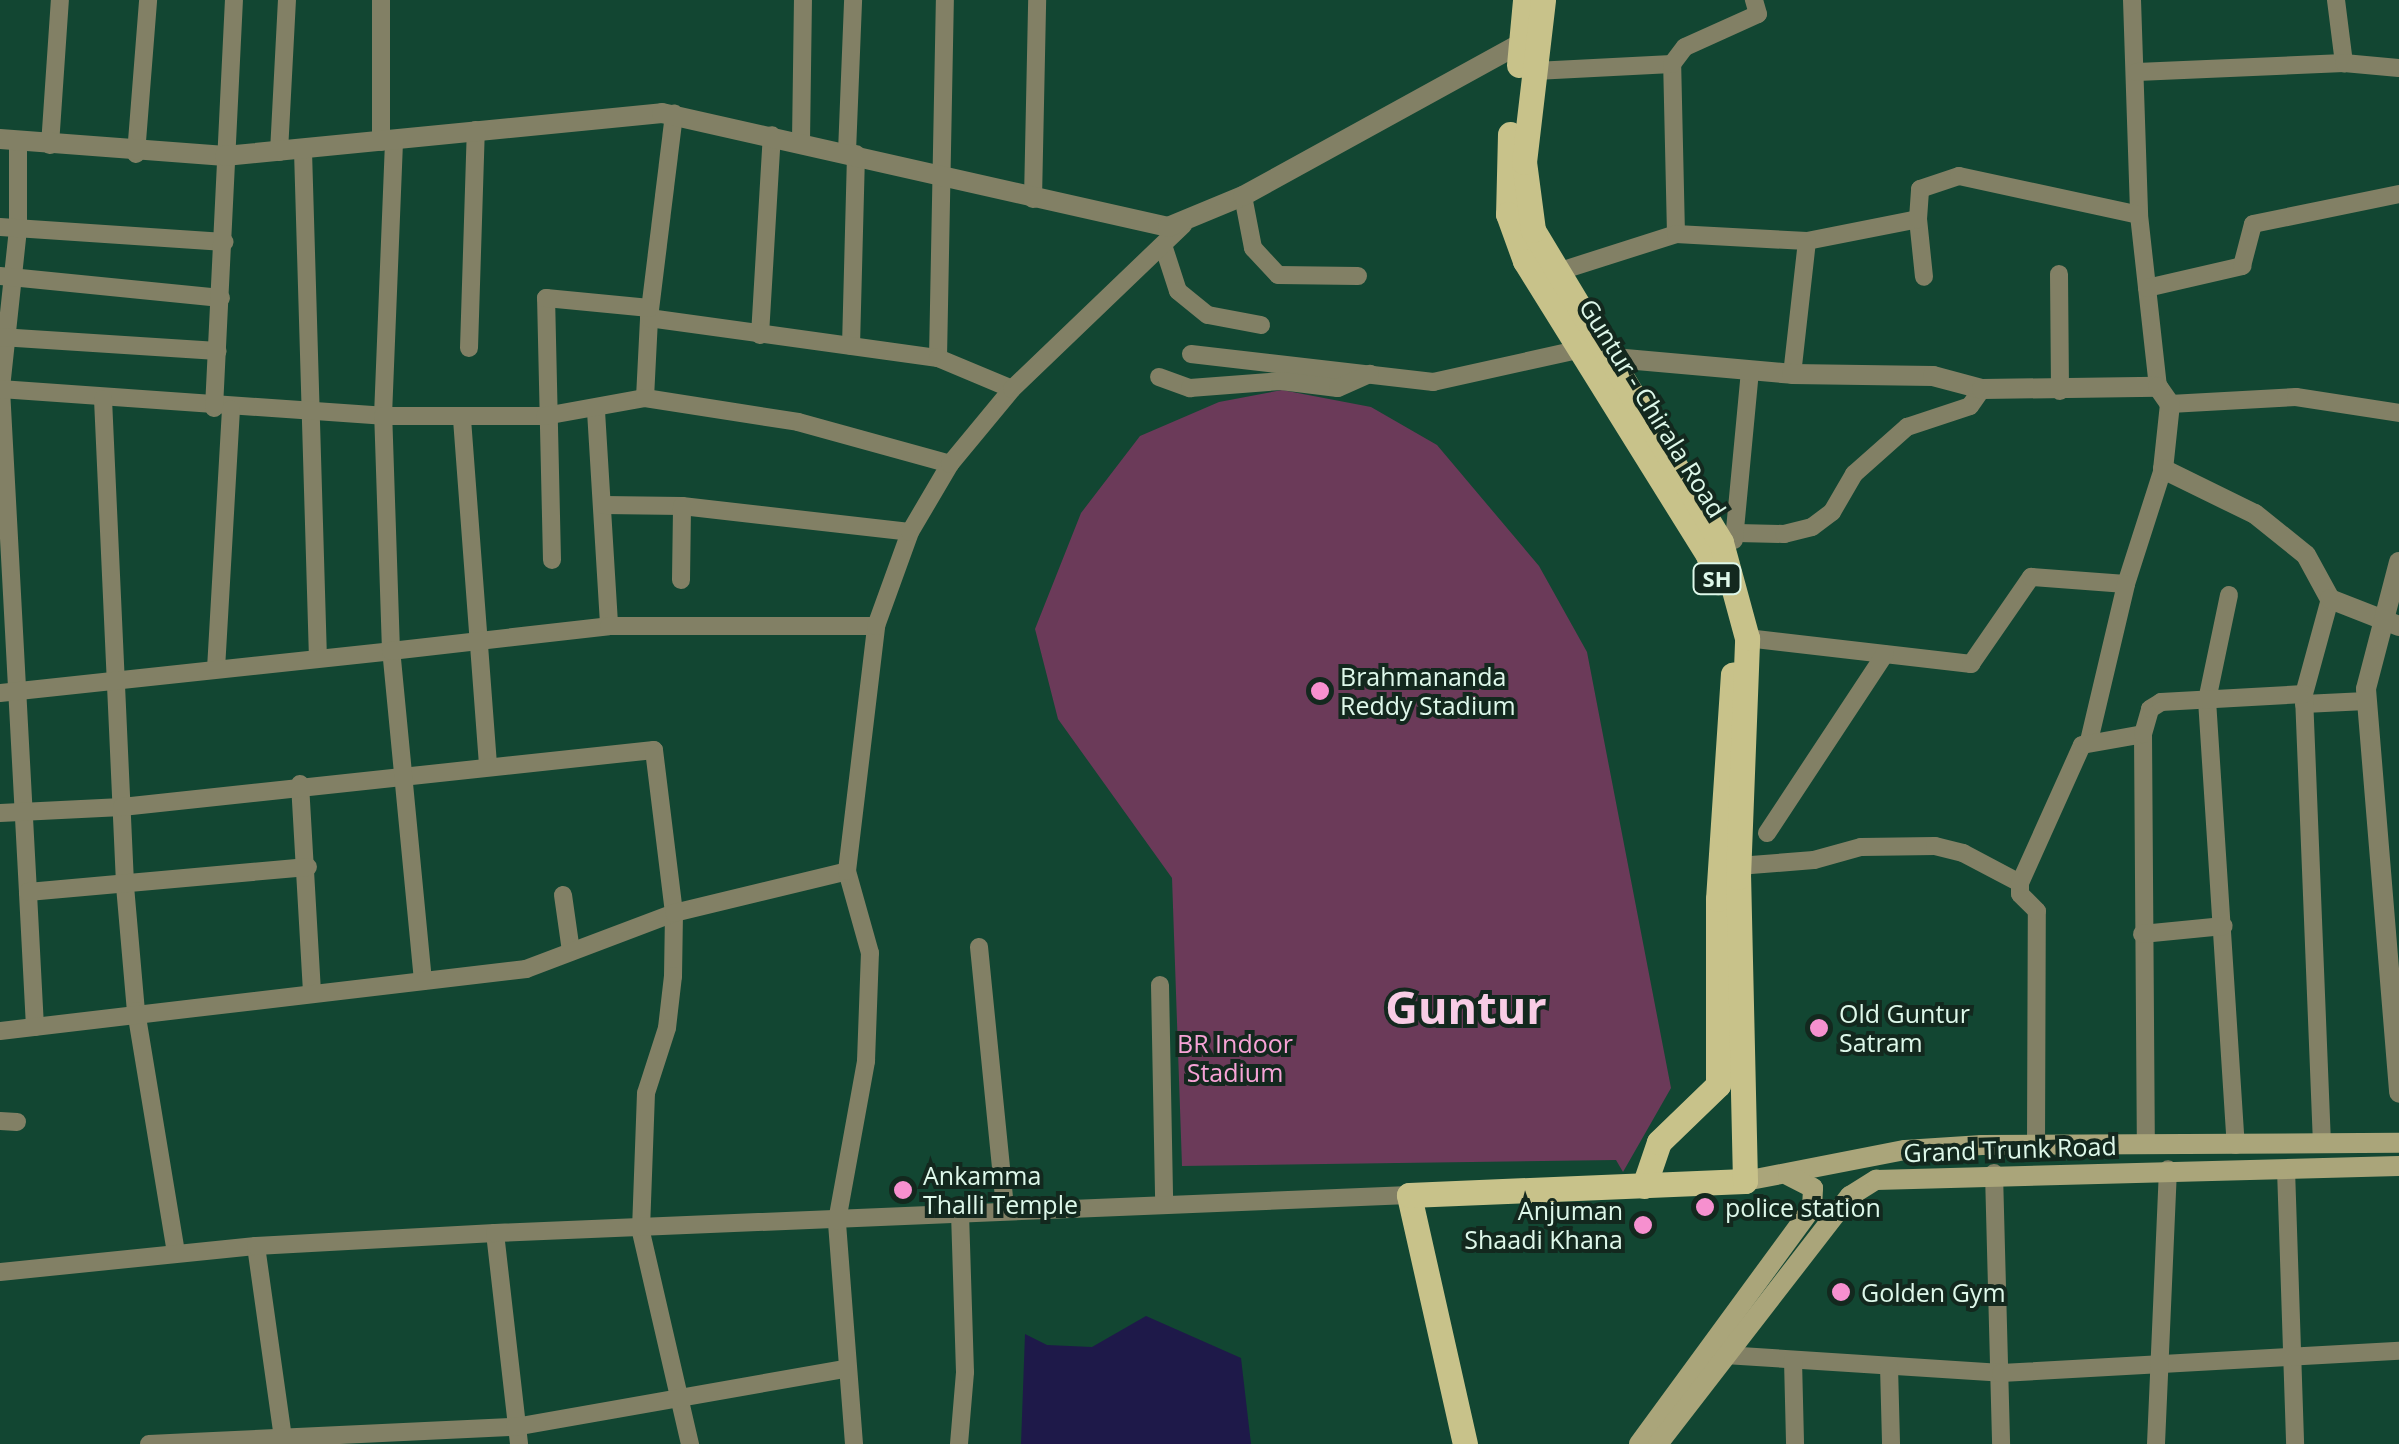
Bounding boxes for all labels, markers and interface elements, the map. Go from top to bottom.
street label: Guntur - Chirala Road [1573,293,1733,523]
road number: SH [1692,562,1742,596]
place label: Brahmananda Reddy Stadium [1340,662,1516,721]
marker: Brahmananda Reddy Stadium [1309,680,1331,702]
district label: Guntur [1385,980,1547,1034]
place label: Old Guntur Satram [1839,999,1970,1058]
marker: Old Guntur Satram [1808,1017,1830,1039]
park label: BR Indoor Stadium [1177,1029,1293,1088]
street label: Grand Trunk Road [1903,1130,2117,1168]
place label: Ankamma Thalli Temple [923,1161,1078,1220]
marker: Ankamma Thalli Temple [892,1179,914,1201]
place label: police station [1725,1192,1881,1222]
place label: Anjuman Shaadi Khana [1464,1196,1623,1255]
marker: police station [1694,1196,1716,1218]
marker: Anjuman Shaadi Khana [1632,1214,1654,1236]
place label: Golden Gym [1861,1277,2006,1307]
marker: Golden Gym [1830,1281,1852,1303]

